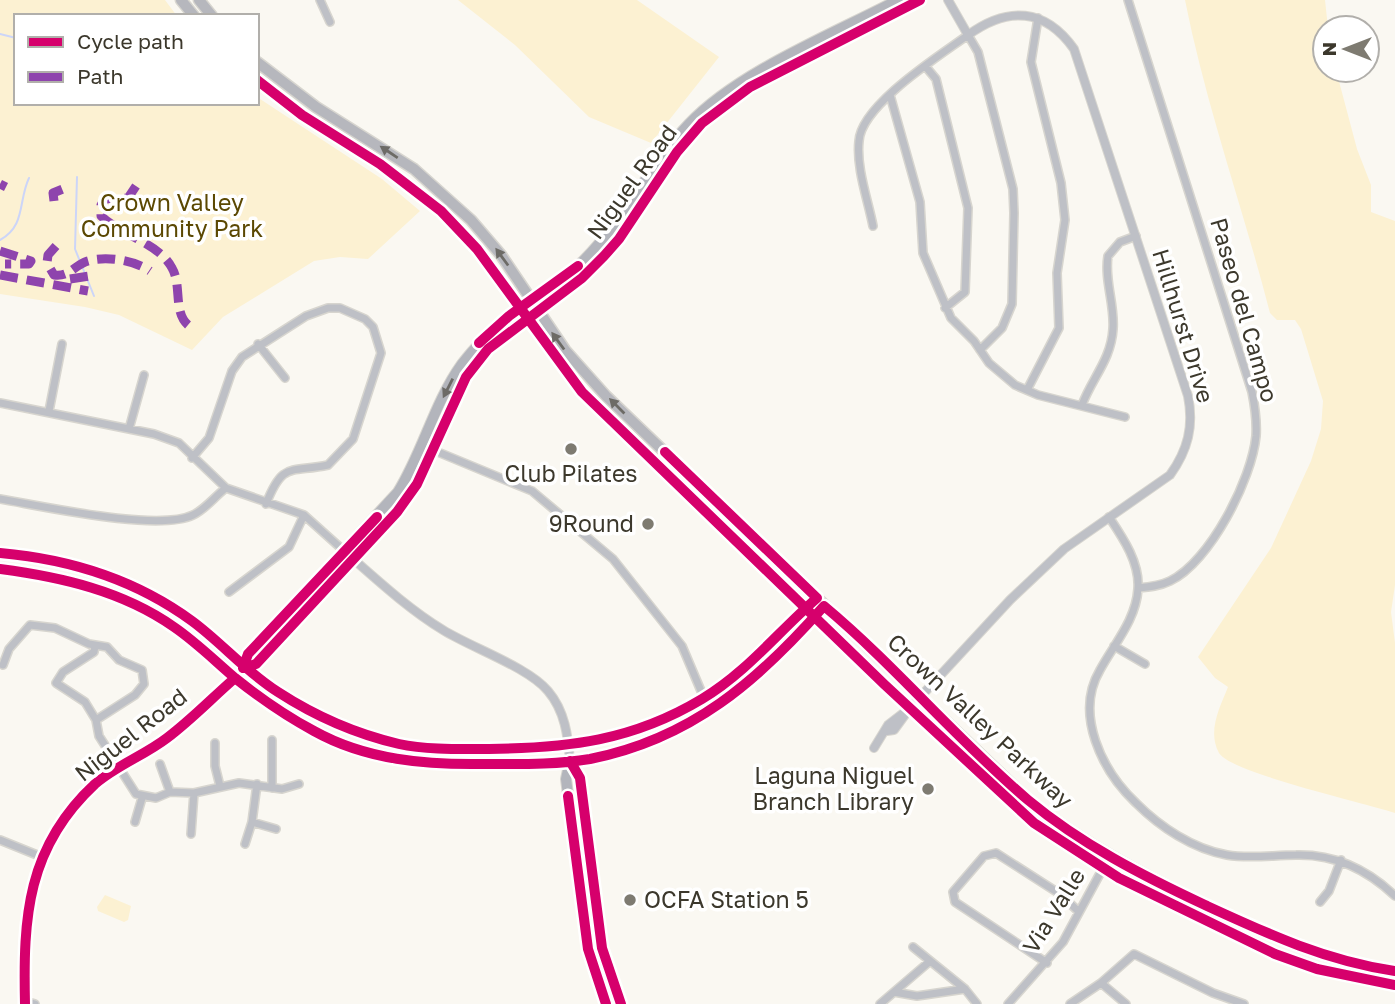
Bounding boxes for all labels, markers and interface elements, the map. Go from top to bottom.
legend [14,14,259,105]
north arrow [1311,14,1381,84]
text: Cycle path [77,28,184,54]
text: N [1317,42,1340,56]
text: Path [77,63,124,89]
street label: Niguel Road [580,119,682,244]
one-way arrow [380,145,398,159]
park label: Crown Valley Community Park [81,188,263,242]
street label: Paseo del Campo [1205,214,1285,405]
street label: Hillhurst Drive [1147,245,1221,406]
one-way arrow [495,248,509,266]
one-way arrow [551,332,566,350]
one-way arrow [442,378,454,397]
one-way arrow [608,398,625,415]
marker: Club Pilates [563,441,579,457]
place label: Club Pilates [505,459,637,487]
place label: 9Round [549,509,634,537]
marker: 9Round [640,516,656,532]
street label: Crown Valley Parkway [882,627,1079,813]
street label: Niguel Road [69,682,192,787]
place label: Laguna Niguel Branch Library [753,761,914,815]
marker: Laguna Niguel Branch Library [920,781,936,797]
street label: Via Valle [1016,863,1090,958]
place label: OCFA Station 5 [644,885,809,913]
marker: OCFA Station 5 [622,892,638,908]

